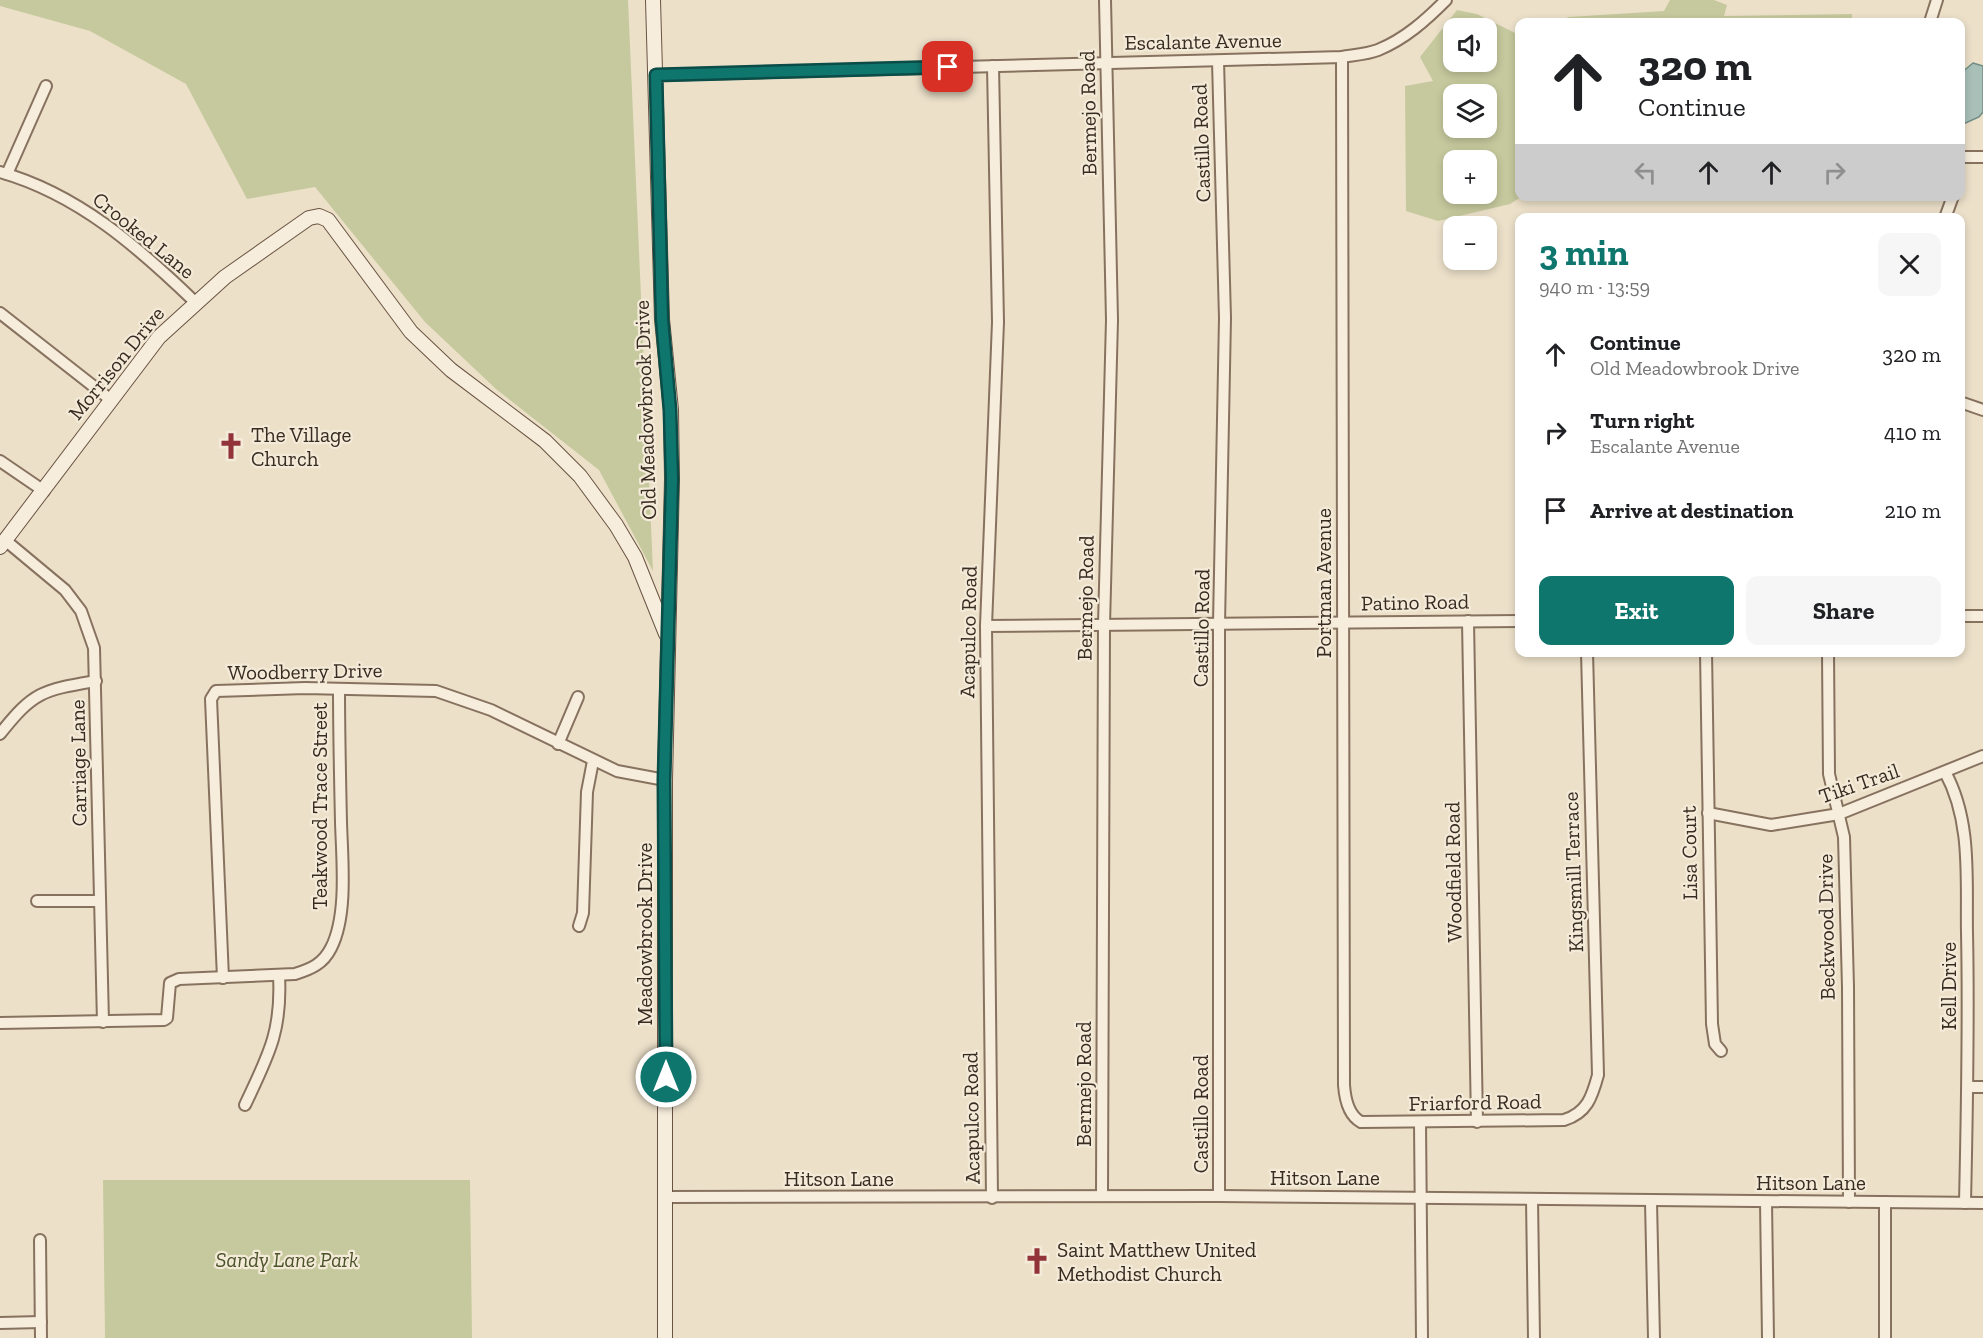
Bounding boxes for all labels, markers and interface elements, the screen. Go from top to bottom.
map controls [1443,18,1497,270]
button: sound [1443,18,1497,72]
street label: Escalante Avenue [1124,27,1282,55]
text: 320 m [1638,40,1752,91]
pin [922,41,973,92]
icon: ahead [1539,42,1617,120]
icon: arrive [931,50,964,83]
street label: Bermejo Road [1074,50,1103,176]
street label: Castillo Road [1186,83,1216,203]
button: layers [1443,84,1497,138]
text: Continue [1638,91,1746,123]
button: + [1443,150,1497,204]
icon: left [1629,156,1662,189]
icon: ahead [1692,156,1725,189]
icon: ahead [1755,156,1788,189]
icon: right [1818,156,1851,189]
street label: Crooked Lane [88,186,200,284]
button: − [1443,216,1497,270]
text: 3 min [1539,231,1629,274]
button: close [1878,233,1941,296]
text: 940 m · 13:59 [1539,275,1650,299]
street label: Old Meadowbrook Drive [629,300,661,520]
street label: Morrison Drive [63,301,169,425]
text: Continue [1590,329,1681,356]
icon: ahead [1539,338,1572,371]
text: 320 m [1882,341,1941,368]
text: Old Meadowbrook Drive [1590,356,1799,380]
text: Turn right [1590,407,1694,434]
icon: right [1539,416,1572,449]
text: 410 m [1884,419,1941,446]
place label: The Village Church [251,422,352,471]
church icon: The Village Church [216,431,246,461]
text: Escalante Avenue [1590,434,1740,458]
icon: arrive [1539,494,1572,527]
text: Arrive at destination [1590,497,1793,524]
text: 210 m [1885,497,1941,524]
street label: Portman Avenue [1311,508,1336,658]
street label: Bermejo Road [1071,535,1100,661]
street label: Acapulco Road [954,565,982,698]
street label: Castillo Road [1187,568,1215,687]
button: Exit [1539,576,1734,645]
button: Share [1746,576,1941,645]
street label: Patino Road [1361,589,1470,615]
street label: Woodberry Drive [227,657,383,685]
street label: Carriage Lane [64,699,92,827]
street label: Teakwood Trace Street [307,702,332,910]
street label: Tiki Trail [1816,758,1903,808]
street label: Kingsmill Terrace [1558,791,1588,953]
street label: Woodfield Road [1439,801,1467,942]
street label: Lisa Court [1676,806,1702,900]
street label: Meadowbrook Drive [632,842,657,1025]
street label: Beckwood Drive [1812,854,1840,1000]
street label: Kell Drive [1936,942,1961,1030]
street label: Bermejo Road [1071,1021,1097,1147]
position arrow [634,1045,698,1109]
street label: Acapulco Road [957,1051,985,1184]
street label: Castillo Road [1188,1054,1213,1173]
street label: Friarford Road [1408,1088,1542,1116]
street label: Hitson Lane [1270,1165,1380,1190]
street label: Hitson Lane [784,1166,894,1191]
street label: Hitson Lane [1756,1170,1866,1195]
place label: Saint Matthew United Methodist Church [1057,1237,1257,1286]
church icon: Saint Matthew United Methodist Church [1022,1246,1052,1276]
park label: Sandy Lane Park [216,1247,358,1272]

